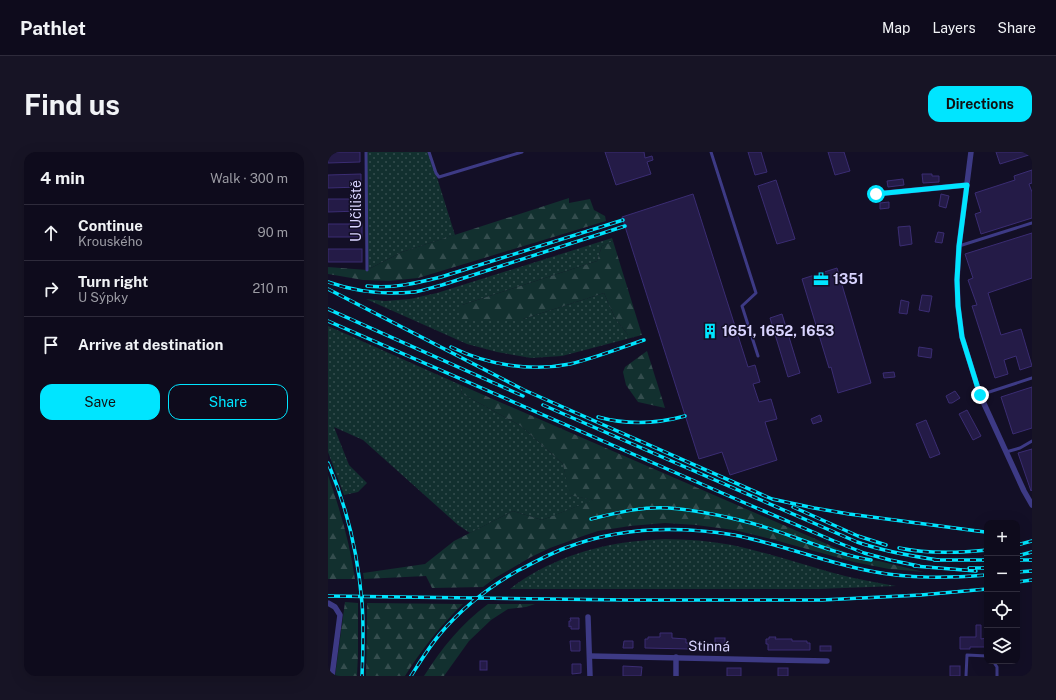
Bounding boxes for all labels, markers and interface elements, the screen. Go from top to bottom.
text: Pathlet [20,17,86,39]
text: Map [882,20,910,36]
text: Layers [932,20,976,36]
text: Share [998,20,1036,36]
button: Directions [928,86,1032,122]
text: Find us [24,88,120,121]
text: 4 min [40,168,85,188]
text: Walk · 300 m [210,171,288,186]
street label: U Učiliště [348,180,364,242]
route start [867,185,885,203]
text: Continue [78,217,143,234]
icon: ahead [40,222,62,244]
text: 90 m [258,225,288,240]
text: Krouského [78,234,143,249]
office icon: 1351 [812,270,830,288]
place label: 1351 [833,271,864,287]
text: Turn right [78,273,148,290]
icon: right [40,278,62,300]
text: 210 m [253,281,288,296]
text: U Sýpky [78,290,128,305]
building icon: 1651, 1652, 1653 [701,322,719,340]
place label: 1651, 1652, 1653 [722,323,834,339]
icon: arrive [40,334,62,356]
text: Arrive at destination [78,336,223,353]
button: Save [40,384,160,420]
button: Share [168,384,288,420]
route end [971,386,989,404]
map controls [984,520,1020,664]
button: + [984,520,1020,556]
button: − [984,556,1020,592]
button: locate [984,592,1020,628]
button: layers [984,628,1020,664]
street label: Stinná [688,638,730,654]

